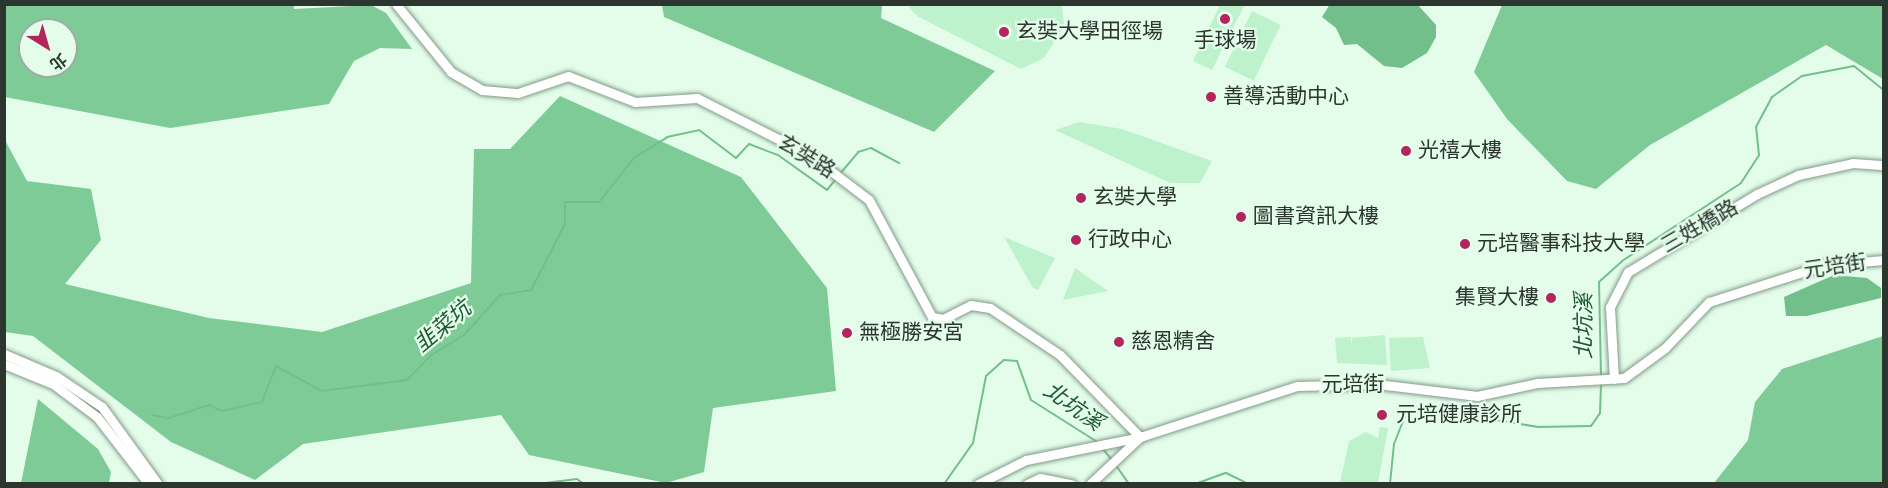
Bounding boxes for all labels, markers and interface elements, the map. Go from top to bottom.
marker: 手球場 [1218,12,1232,26]
north arrow [18,18,78,78]
place label: 玄奘大學田徑場 [1016,19,1163,45]
marker: 玄奘大學田徑場 [997,25,1011,39]
place label: 手球場 [1194,28,1256,54]
text: 北 [46,49,70,74]
place label: 善導活動中心 [1223,84,1349,110]
marker: 善導活動中心 [1204,90,1218,104]
street label: 玄奘路 [773,130,839,184]
place label: 光禧大樓 [1418,138,1502,164]
marker: 光禧大樓 [1399,144,1413,158]
place label: 玄奘大學 [1093,185,1177,211]
marker: 玄奘大學 [1074,191,1088,205]
street label: 三姓橋路 [1657,195,1743,259]
place label: 圖書資訊大樓 [1253,204,1379,230]
marker: 圖書資訊大樓 [1234,210,1248,224]
place label: 行政中心 [1088,227,1172,253]
place label: 元培醫事科技大學 [1477,231,1645,257]
marker: 行政中心 [1069,233,1083,247]
marker: 元培醫事科技大學 [1458,237,1472,251]
street label: 元培街 [1802,250,1868,284]
place label: 集賢大樓 [1455,285,1539,311]
marker: 集賢大樓 [1544,291,1558,305]
water label: 北坑溪 [1572,293,1598,359]
water label: 韭菜坑 [409,296,477,358]
place label: 無極勝安宮 [859,320,964,346]
marker: 無極勝安宮 [840,326,854,340]
place label: 慈恩精舍 [1131,329,1215,355]
marker: 慈恩精舍 [1112,335,1126,349]
street label: 元培街 [1322,372,1384,398]
water label: 北坑溪 [1038,377,1108,437]
place label: 元培健康診所 [1396,402,1522,428]
marker: 元培健康診所 [1373,406,1391,424]

